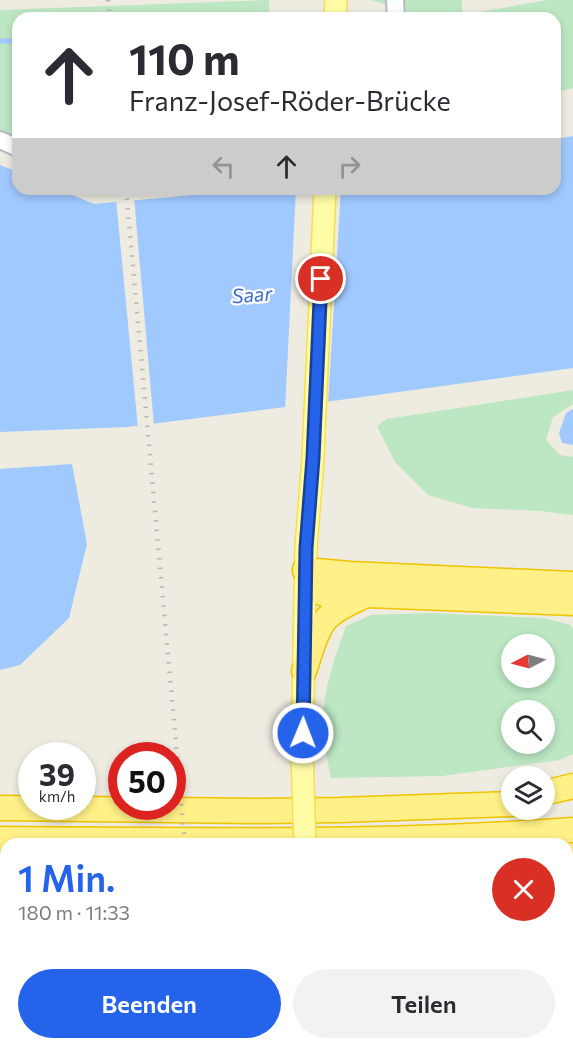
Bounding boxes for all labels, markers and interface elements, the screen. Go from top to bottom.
text: 110 m [129,32,240,84]
icon: ahead [30,36,108,114]
text: Franz-Josef-Röder-Brücke [129,84,451,117]
icon: left [207,150,240,183]
icon: ahead [270,150,303,183]
icon: right [333,150,366,183]
pin [295,253,346,304]
icon: arrive [304,262,337,295]
water label: Saar [231,281,274,307]
north arrow [501,634,555,688]
map controls [501,634,555,820]
button: search [501,700,555,754]
position arrow [271,701,335,765]
speed limit sign: 50 [108,742,186,820]
text: 39 [39,755,75,792]
button: layers [501,766,555,820]
text: km/h [39,787,75,805]
text: 1 Min. [18,855,115,899]
button: close [492,858,555,921]
text: 180 m · 11:33 [18,900,130,924]
button: Beenden [18,969,281,1038]
button: Teilen [293,969,555,1038]

